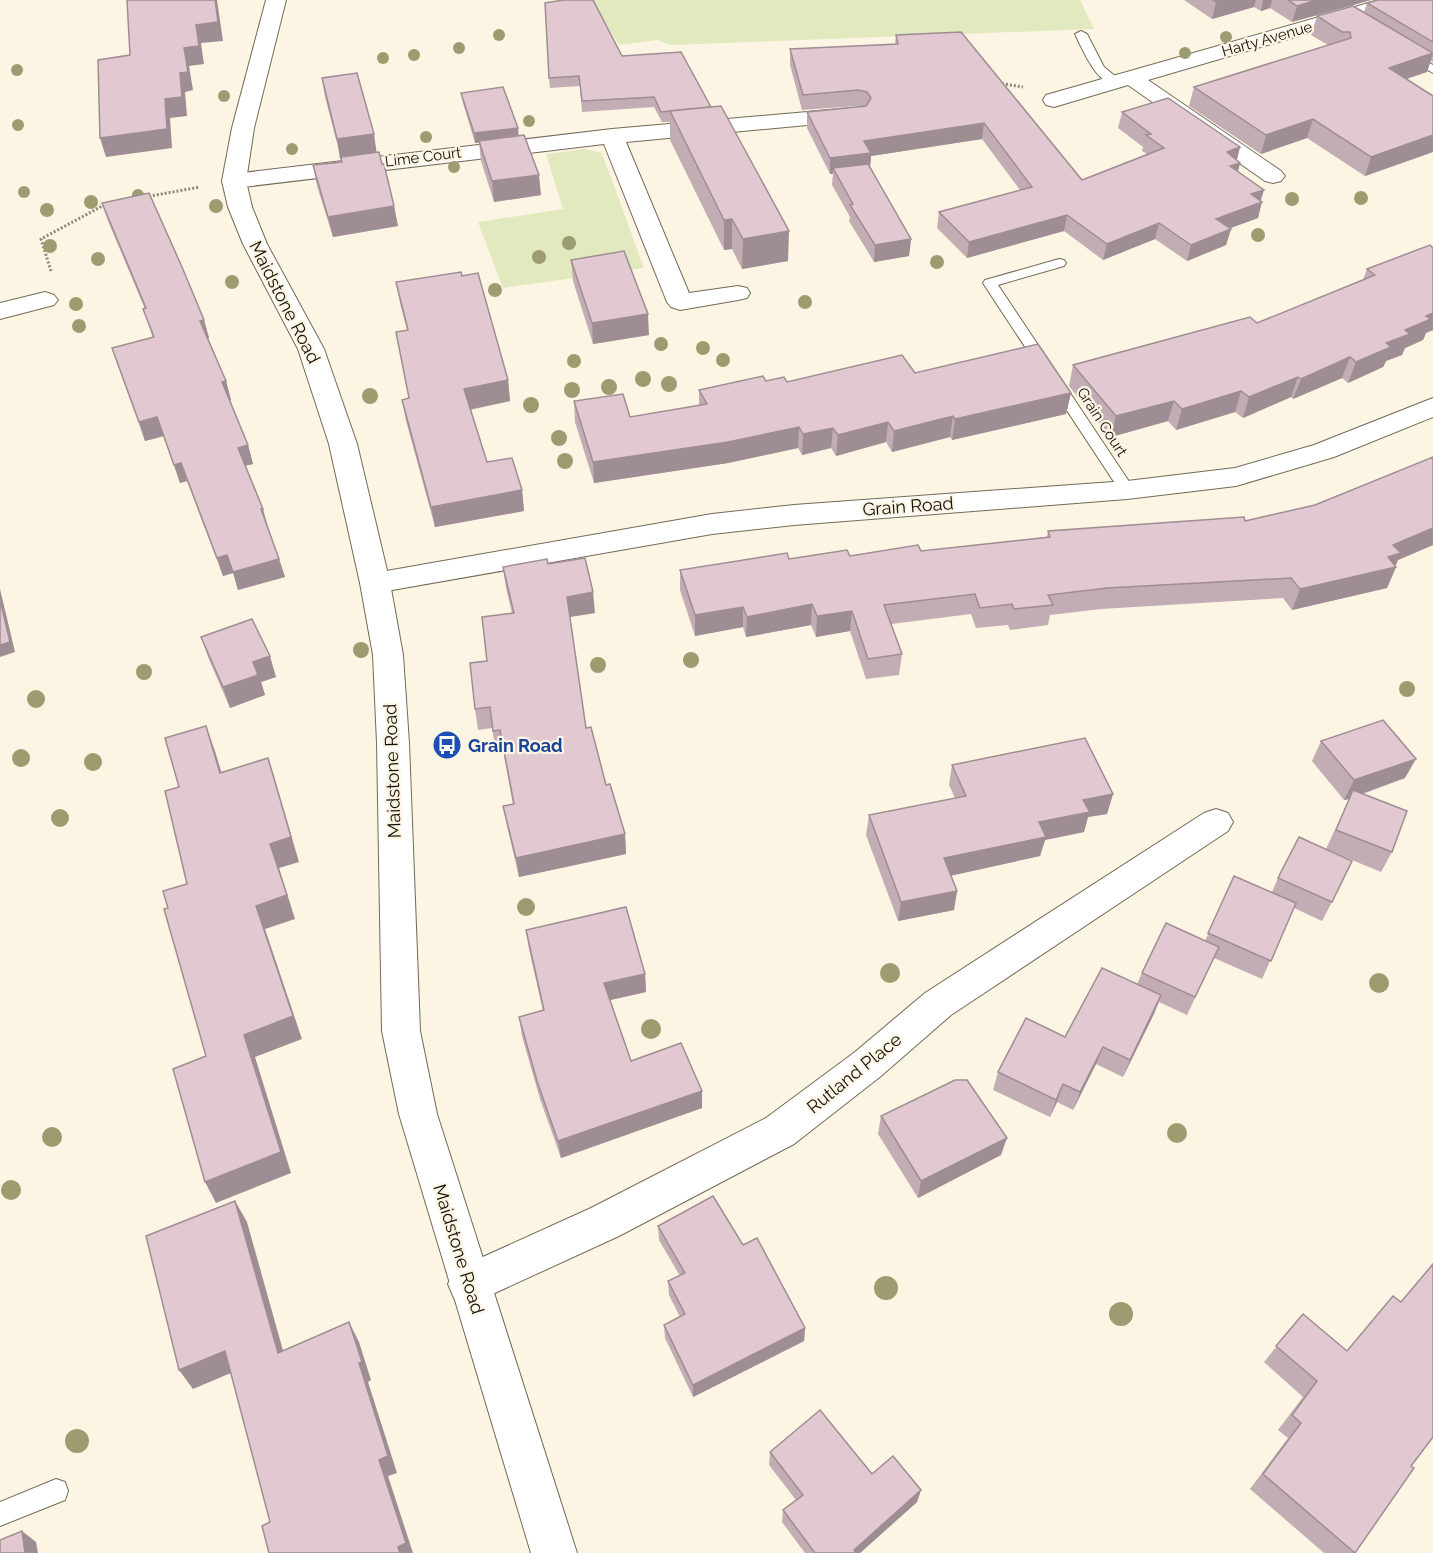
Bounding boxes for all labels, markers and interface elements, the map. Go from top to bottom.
street label: Harty Avenue [1220,17,1314,60]
street label: Lime Court [384,143,462,171]
street label: Maidstone Road [245,237,325,367]
street label: Grain Court [1073,384,1131,460]
street label: Grain Road [862,492,954,520]
street label: Maidstone Road [379,703,405,839]
bus stop icon: Grain Road [431,729,463,761]
place label: Grain Road [468,735,563,756]
street label: Rutland Place [802,1028,906,1118]
street label: Maidstone Road [429,1182,489,1316]

